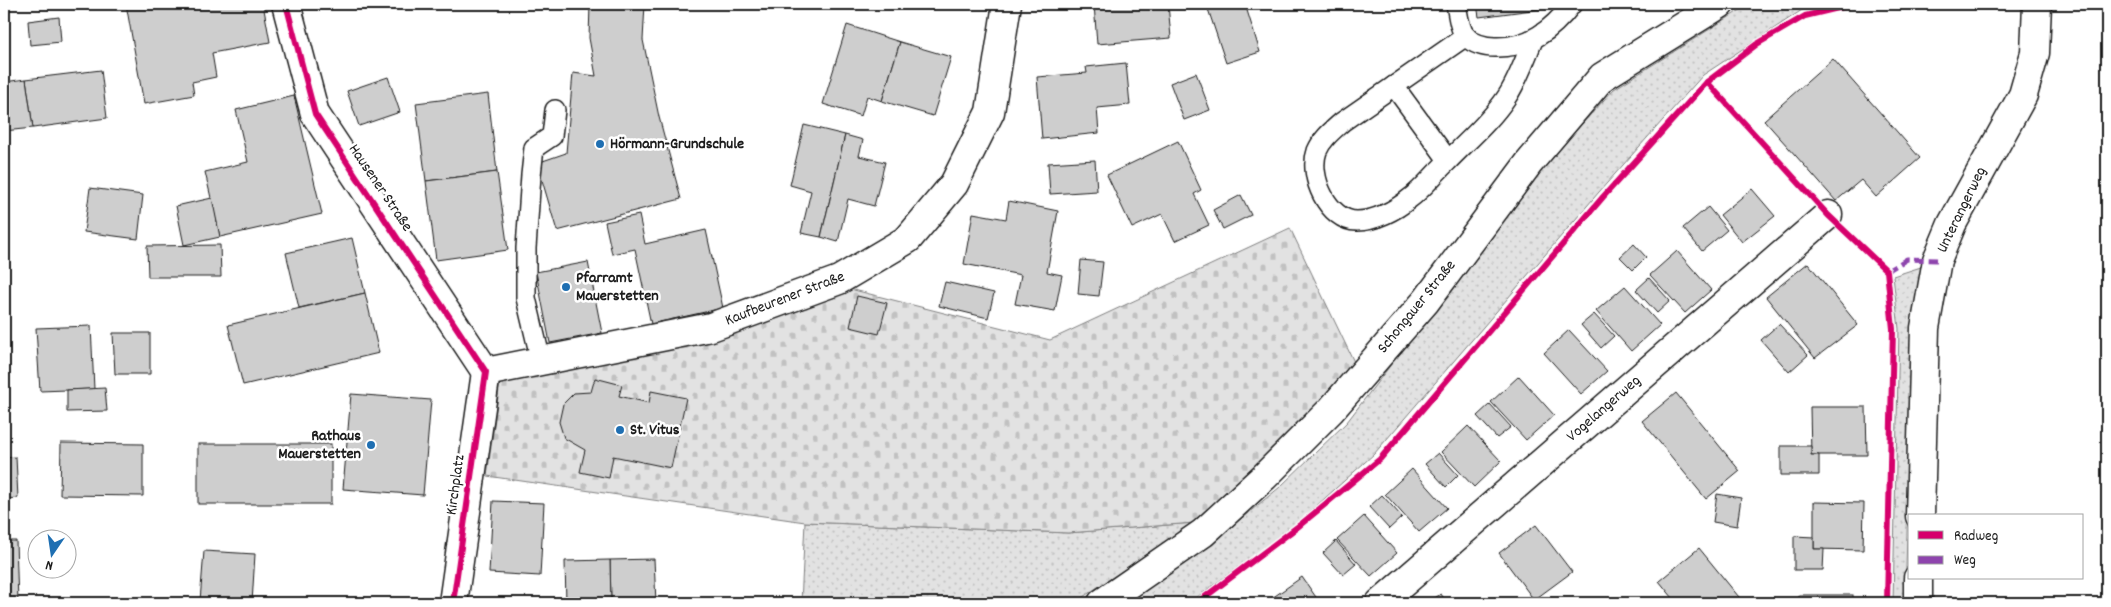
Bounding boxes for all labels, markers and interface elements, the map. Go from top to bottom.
place label: Hörmann-Grundschule [610,133,744,156]
marker: Hörmann-Grundschule [594,138,606,150]
street label: Hausener Straße [342,140,418,236]
street label: Unterangerweg [1931,163,1993,257]
street label: Schongauer Straße [1372,255,1462,359]
street label: Kaufbeurener Straße [722,266,848,332]
place label: Pfarramt Mauerstetten [576,267,659,308]
marker: Pfarramt Mauerstetten [560,281,572,293]
street label: Vogelangerweg [1562,370,1646,448]
place label: St. Vitus [630,419,680,442]
marker: St. Vitus [614,424,626,436]
place label: Rathaus Mauerstetten [278,425,361,466]
marker: Rathaus Mauerstetten [365,439,377,451]
street label: Kirchplatz [440,453,472,517]
legend [1908,514,2084,580]
text: Radweg [1954,526,1998,548]
north arrow [28,530,78,580]
text: Weg [1954,550,1976,572]
text: N [44,554,55,575]

